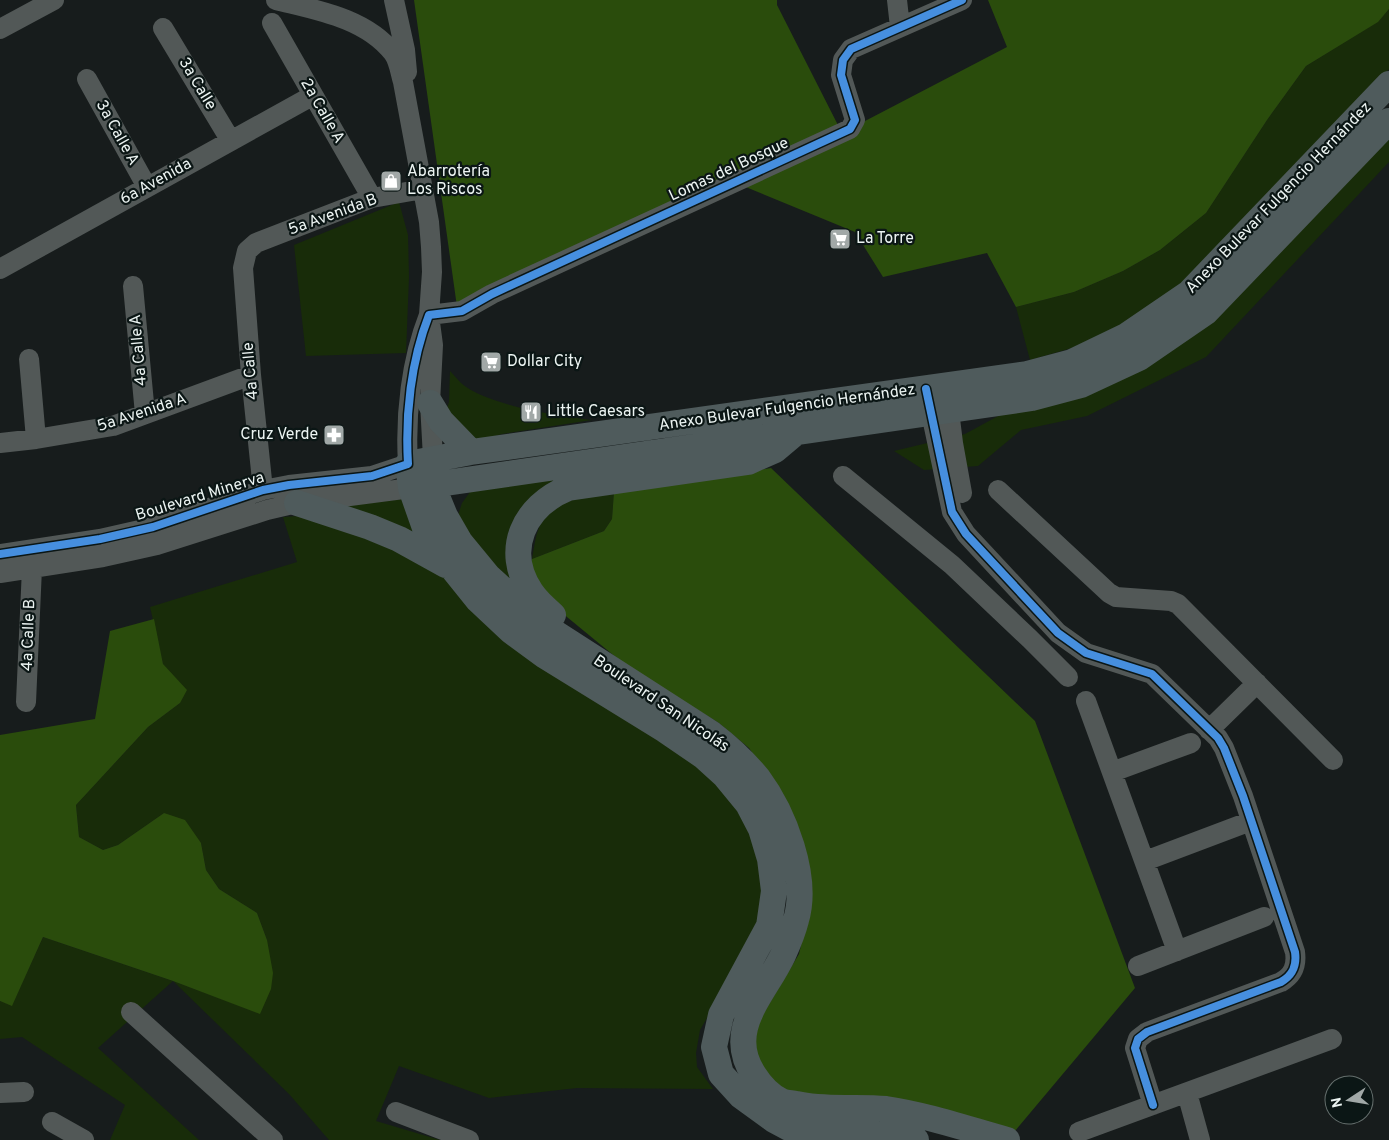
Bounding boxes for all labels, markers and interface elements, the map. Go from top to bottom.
street label: 3a Calle [174,54,220,114]
street label: 2a Calle A [295,75,349,147]
street label: 3a Calle A [91,97,143,169]
street label: Anexo Bulevar Fulgencio Hernández [1182,98,1376,298]
street label: Lomas del Bosque [666,133,792,207]
street label: 6a Avenida [117,154,195,210]
place label: Abarrotería Los Riscos [407,162,490,200]
shop icon: Abarrotería Los Riscos [379,169,403,193]
street label: 5a Avenida B [286,190,380,240]
supermarket icon: La Torre [828,227,852,251]
place label: La Torre [856,229,914,249]
street label: 4a Calle A [126,313,152,387]
street label: 4a Calle [239,341,263,401]
supermarket icon: Dollar City [479,350,503,374]
place label: Dollar City [507,352,582,372]
street label: Anexo Bulevar Fulgencio Hernández [657,380,917,436]
street label: 5a Avenida A [95,389,189,437]
restaurant icon: Little Caesars [519,400,543,424]
place label: Little Caesars [547,402,645,422]
pharmacy icon: Cruz Verde [322,423,346,447]
place label: Cruz Verde [240,425,318,445]
street label: Boulevard Minerva [133,468,267,526]
street label: 4a Calle B [18,599,40,671]
street label: Boulevard San Nicolás [589,651,733,757]
north arrow [1324,1075,1374,1125]
text: N [1328,1096,1347,1109]

